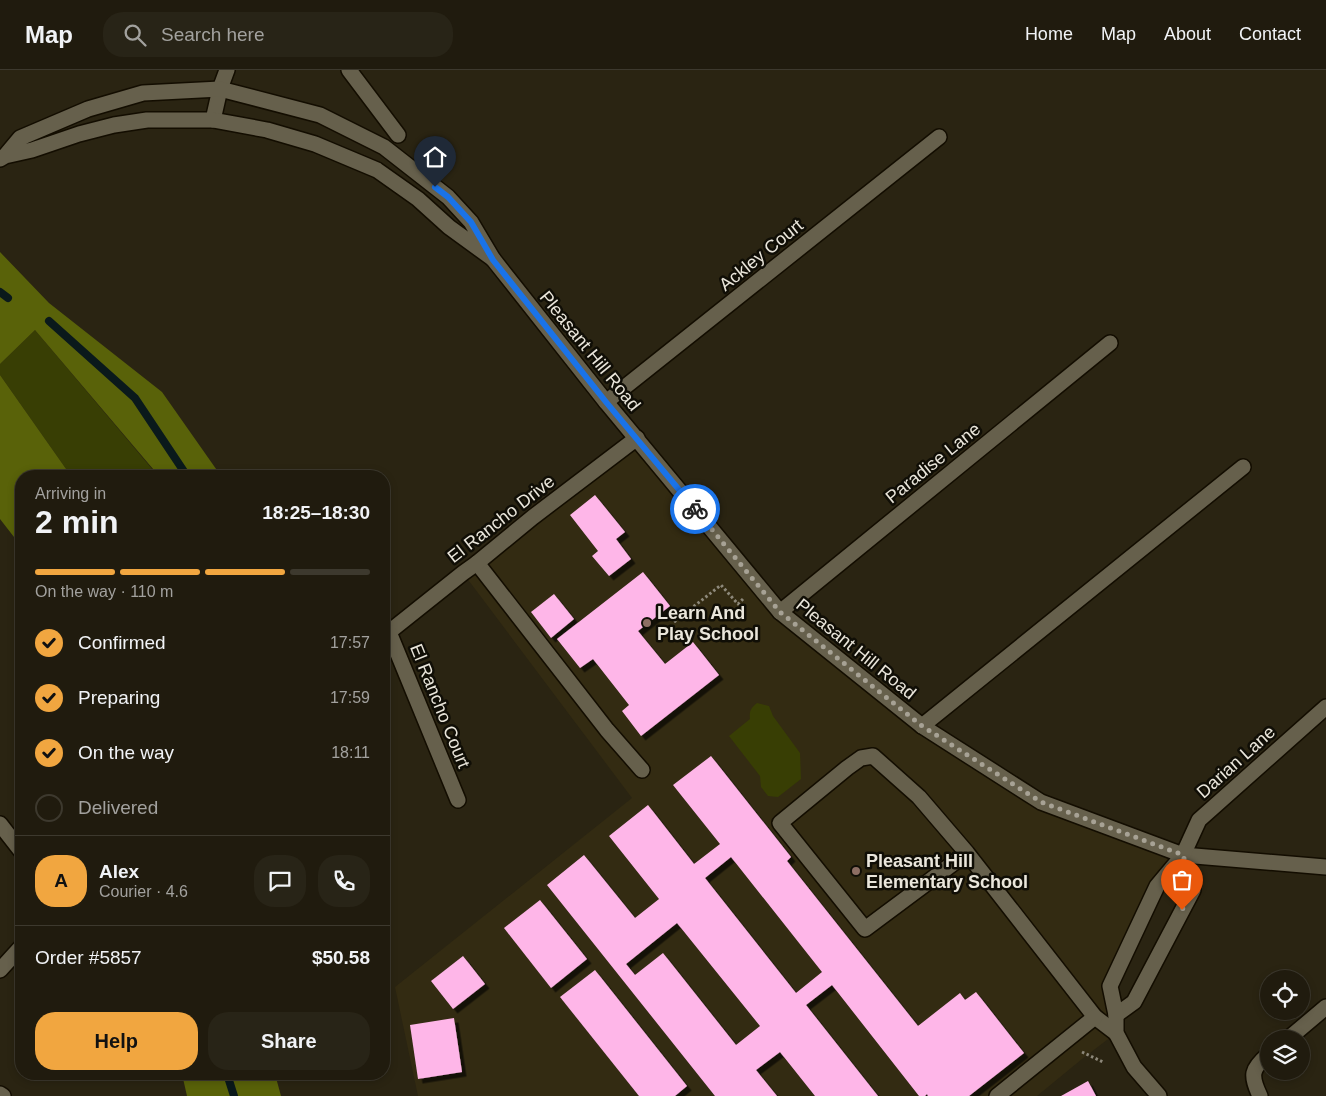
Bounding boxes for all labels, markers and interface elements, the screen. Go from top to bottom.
search box [103,12,453,57]
text: Map [25,21,73,48]
icon: search [121,21,149,49]
text: Search here [161,24,265,45]
text: Home [1025,24,1073,44]
text: Map [1101,24,1136,44]
text: About [1164,24,1211,44]
text: Contact [1239,24,1301,44]
pin [414,136,456,187]
icon: home [421,143,449,171]
street label: Ackley Court [715,215,807,295]
street label: Pleasant Hill Road [536,287,644,415]
street label: Paradise Lane [882,419,984,507]
street label: El Rancho Drive [444,471,558,567]
courier [670,484,720,534]
text: Arriving in [35,485,106,502]
icon: bike [681,495,709,523]
text: 18:25–18:30 [262,502,370,523]
text: 2 min [35,504,119,540]
text: On the way · 110 m [35,583,173,600]
street label: Pleasant Hill Road [792,595,920,703]
place label: Learn And Play School [657,603,759,644]
marker: Learn And Play School [641,617,653,629]
icon: check [35,629,63,657]
text: Confirmed [78,632,166,653]
text: 17:57 [330,634,370,651]
street label: El Rancho Court [406,641,474,771]
icon: check [35,684,63,712]
text: Preparing [78,687,160,708]
text: 17:59 [330,689,370,706]
street label: Darian Lane [1193,722,1279,802]
icon: check [35,739,63,767]
text: On the way [78,742,174,763]
text: 18:11 [331,744,370,761]
text: Delivered [78,797,158,818]
place label: Pleasant Hill Elementary School [866,851,1028,892]
button: chat [254,855,306,907]
button: phone [318,855,370,907]
pin [1161,859,1203,910]
text: Alex [99,861,139,882]
marker: Pleasant Hill Elementary School [850,865,862,877]
icon: bag [1168,866,1196,894]
text: A [54,870,68,891]
text: Courier · 4.6 [99,883,188,900]
text: Order #5857 [35,947,142,968]
text: $50.58 [312,947,370,968]
map controls [1260,970,1310,1080]
button: locate [1260,970,1310,1020]
button: Help [35,1012,198,1070]
button: Share [208,1012,370,1070]
button: layers [1260,1030,1310,1080]

